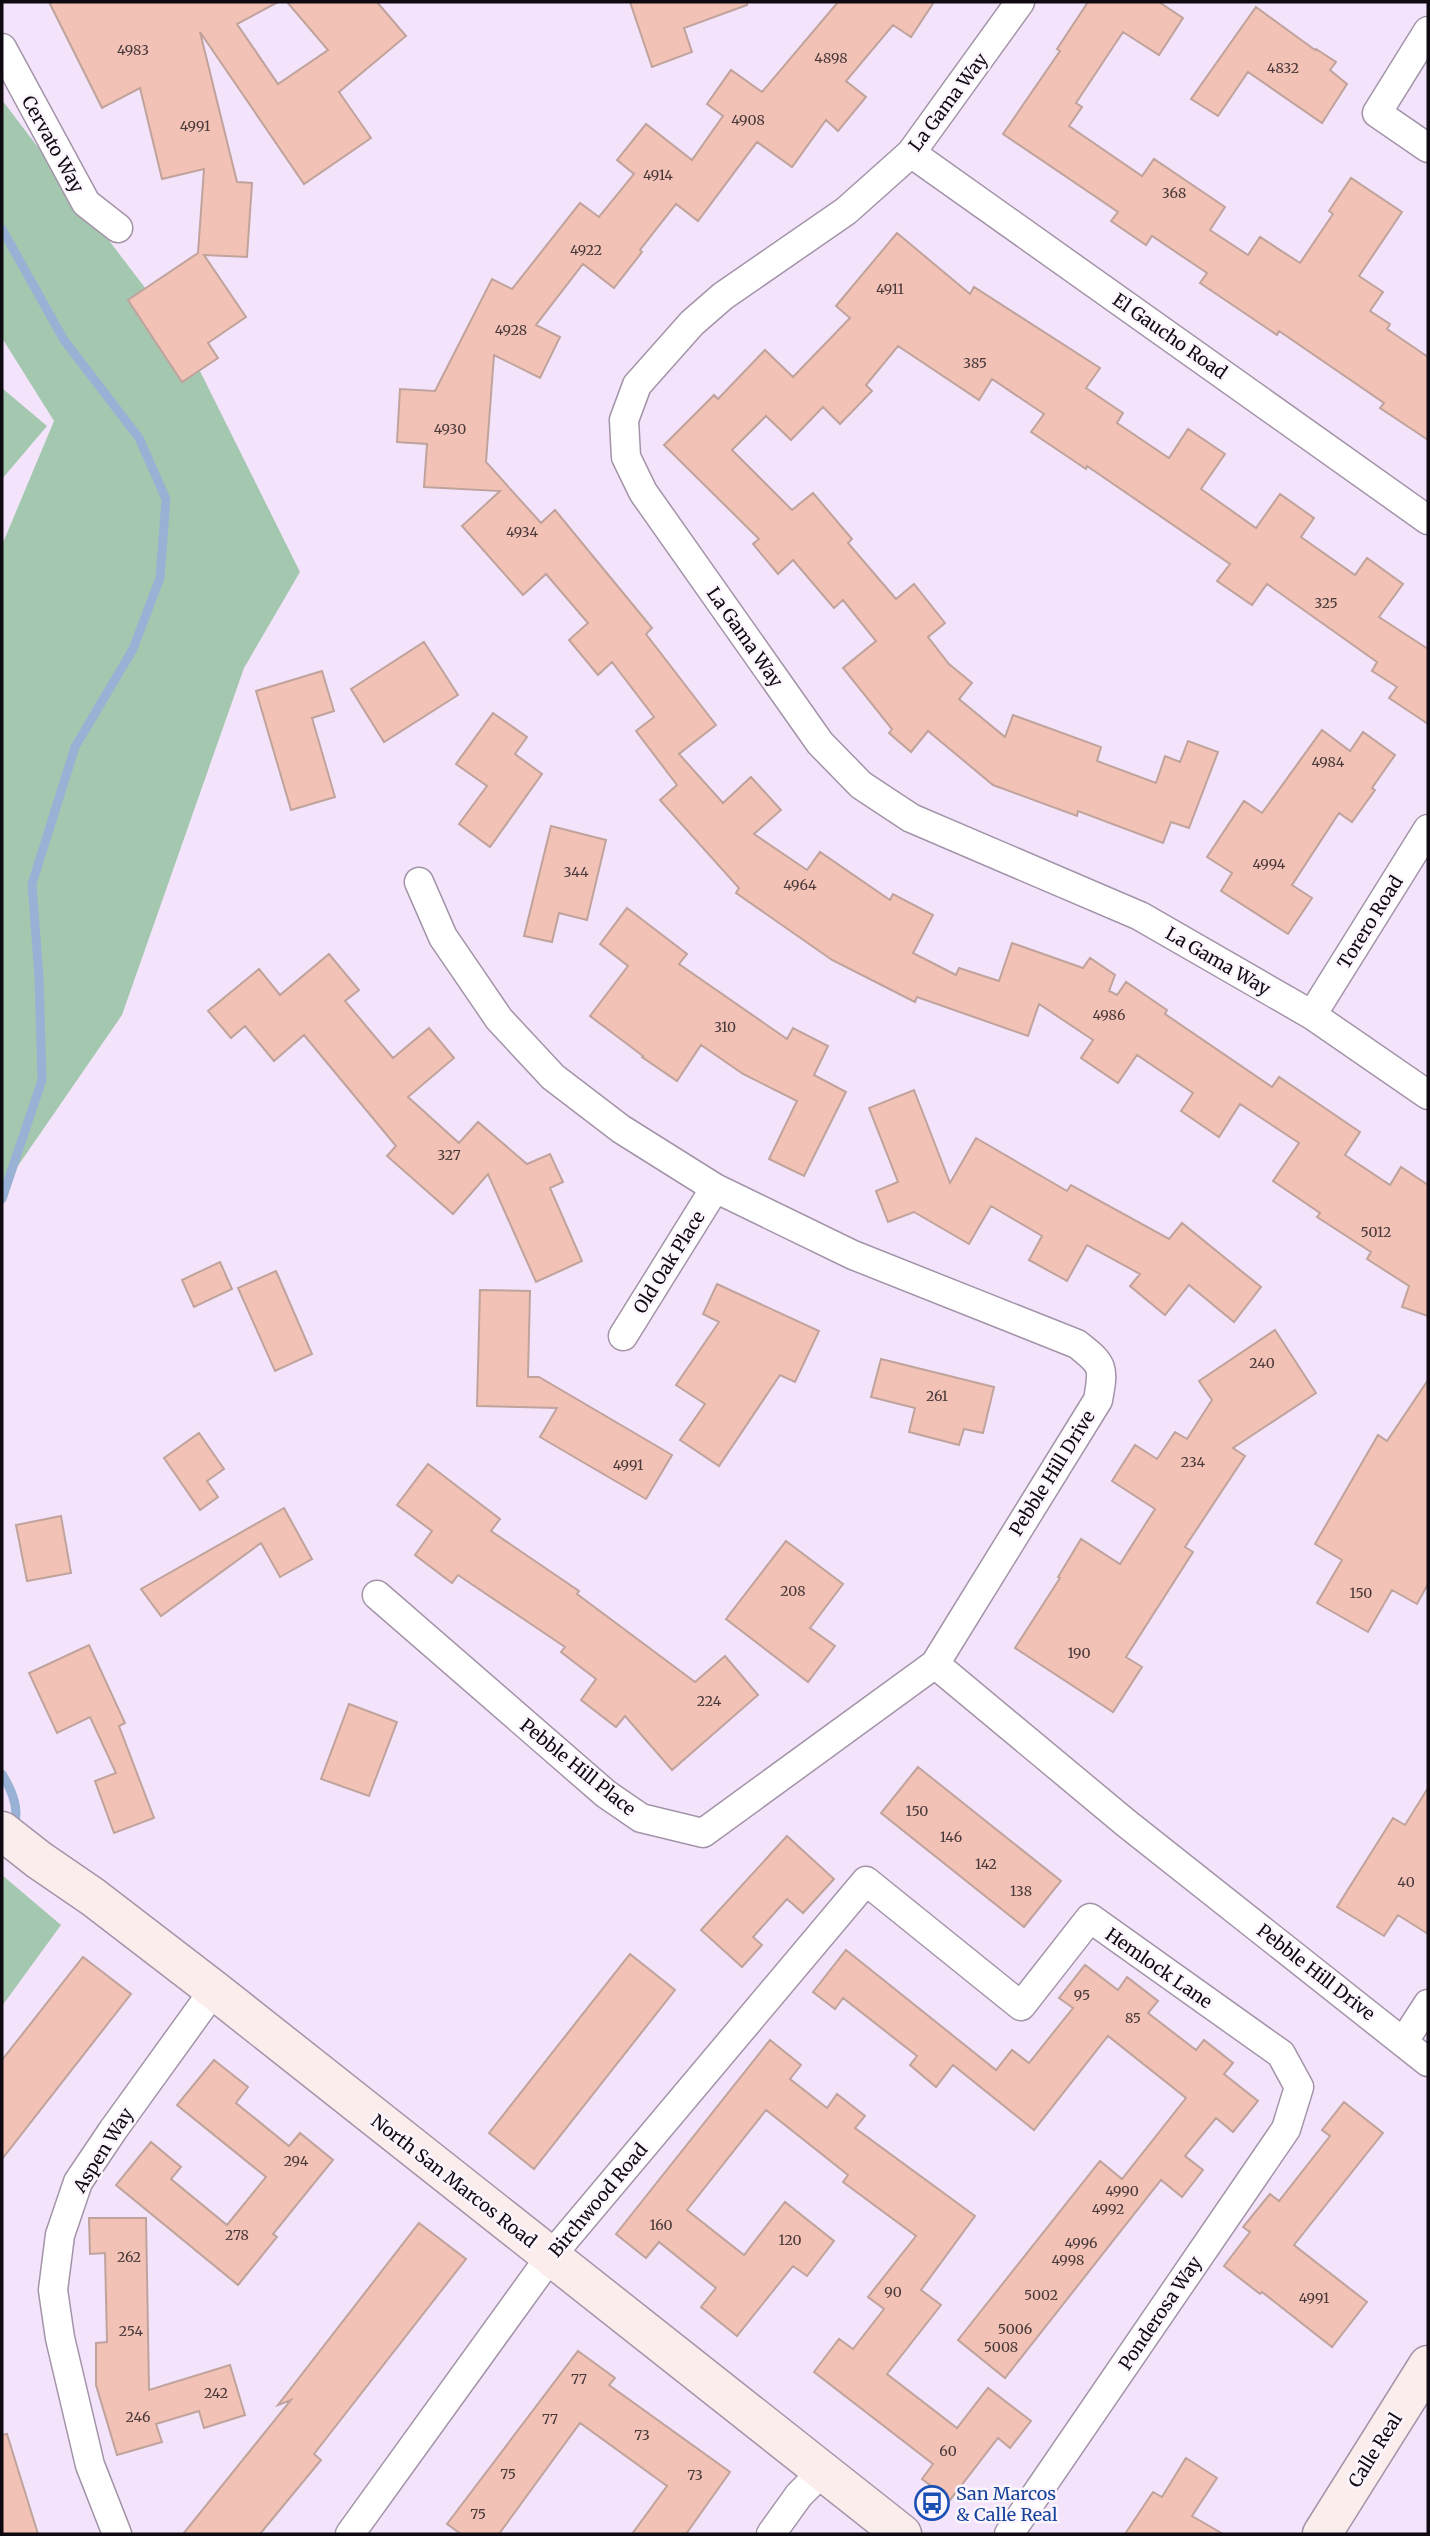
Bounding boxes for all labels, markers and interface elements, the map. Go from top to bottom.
house number: 4983 [117,41,149,59]
street label: La Gama Way [904,48,993,156]
house number: 4898 [814,49,848,67]
house number: 4832 [1267,59,1299,77]
street label: Cervato Way [17,91,89,197]
house number: 4908 [731,111,765,129]
house number: 4991 [180,117,210,135]
house number: 4914 [643,166,673,184]
house number: 368 [1162,184,1186,202]
house number: 4922 [570,241,602,259]
house number: 4911 [876,280,904,298]
street label: El Gaucho Road [1108,288,1232,384]
house number: 4928 [495,321,527,339]
house number: 385 [963,354,987,372]
house number: 4930 [434,420,466,438]
house number: 4934 [506,523,538,541]
street label: La Gama Way [702,582,788,692]
house number: 325 [1314,594,1338,612]
house number: 4984 [1312,753,1345,771]
house number: 4994 [1253,855,1286,873]
house number: 344 [563,863,589,881]
street label: Torero Road [1332,871,1408,973]
house number: 4964 [783,876,817,894]
street label: La Gama Way [1162,922,1275,1000]
house number: 4986 [1093,1006,1125,1024]
house number: 310 [714,1018,736,1036]
house number: 327 [437,1146,461,1164]
street label: Old Oak Place [628,1206,710,1318]
house number: 5012 [1361,1223,1391,1241]
house number: 240 [1249,1354,1275,1372]
house number: 261 [926,1387,948,1405]
street label: Pebble Hill Drive [1004,1406,1100,1540]
house number: 234 [1181,1453,1206,1471]
house number: 4991 [613,1456,643,1474]
house number: 208 [780,1582,806,1600]
house number: 150 [1350,1584,1372,1602]
house number: 190 [1067,1644,1091,1662]
house number: 224 [697,1692,722,1710]
street label: Pebble Hill Place [516,1713,640,1821]
house number: 150 [906,1802,928,1820]
house number: 146 [940,1828,962,1846]
house number: 142 [975,1855,997,1873]
house number: 40 [1397,1873,1415,1891]
house number: 138 [1010,1882,1032,1900]
street label: Pebble Hill Drive [1252,1919,1380,2025]
street label: Hemlock Lane [1101,1923,1217,2013]
house number: 95 [1074,1986,1090,2004]
house number: 85 [1125,2009,1141,2027]
street label: Aspen Way [67,2103,138,2197]
street label: North San Marcos Road [367,2109,541,2253]
street label: Birchwood Road [544,2138,652,2262]
house number: 294 [284,2152,309,2170]
house number: 4990 [1105,2182,1139,2200]
house number: 4992 [1092,2200,1124,2218]
house number: 160 [649,2216,673,2234]
house number: 278 [225,2226,249,2244]
house number: 120 [778,2231,802,2249]
house number: 4996 [1064,2234,1098,2252]
house number: 262 [117,2248,141,2266]
house number: 4998 [1052,2251,1084,2269]
street label: Ponderosa Way [1113,2251,1207,2374]
house number: 90 [884,2283,902,2301]
house number: 5002 [1024,2286,1058,2304]
house number: 4991 [1299,2289,1329,2307]
house number: 5006 [998,2320,1032,2338]
house number: 254 [119,2322,144,2340]
house number: 5008 [984,2338,1018,2356]
house number: 77 [571,2370,587,2388]
house number: 242 [204,2384,228,2402]
house number: 246 [126,2408,150,2426]
street label: Calle Real [1343,2408,1407,2492]
house number: 77 [542,2410,558,2428]
house number: 73 [634,2426,650,2444]
house number: 60 [939,2442,957,2460]
house number: 75 [500,2465,516,2483]
house number: 73 [687,2466,703,2484]
place label: San Marcos & Calle Real [956,2482,1058,2526]
bus stop icon: San Marcos & Calle Real [913,2484,951,2522]
house number: 75 [470,2505,486,2523]

